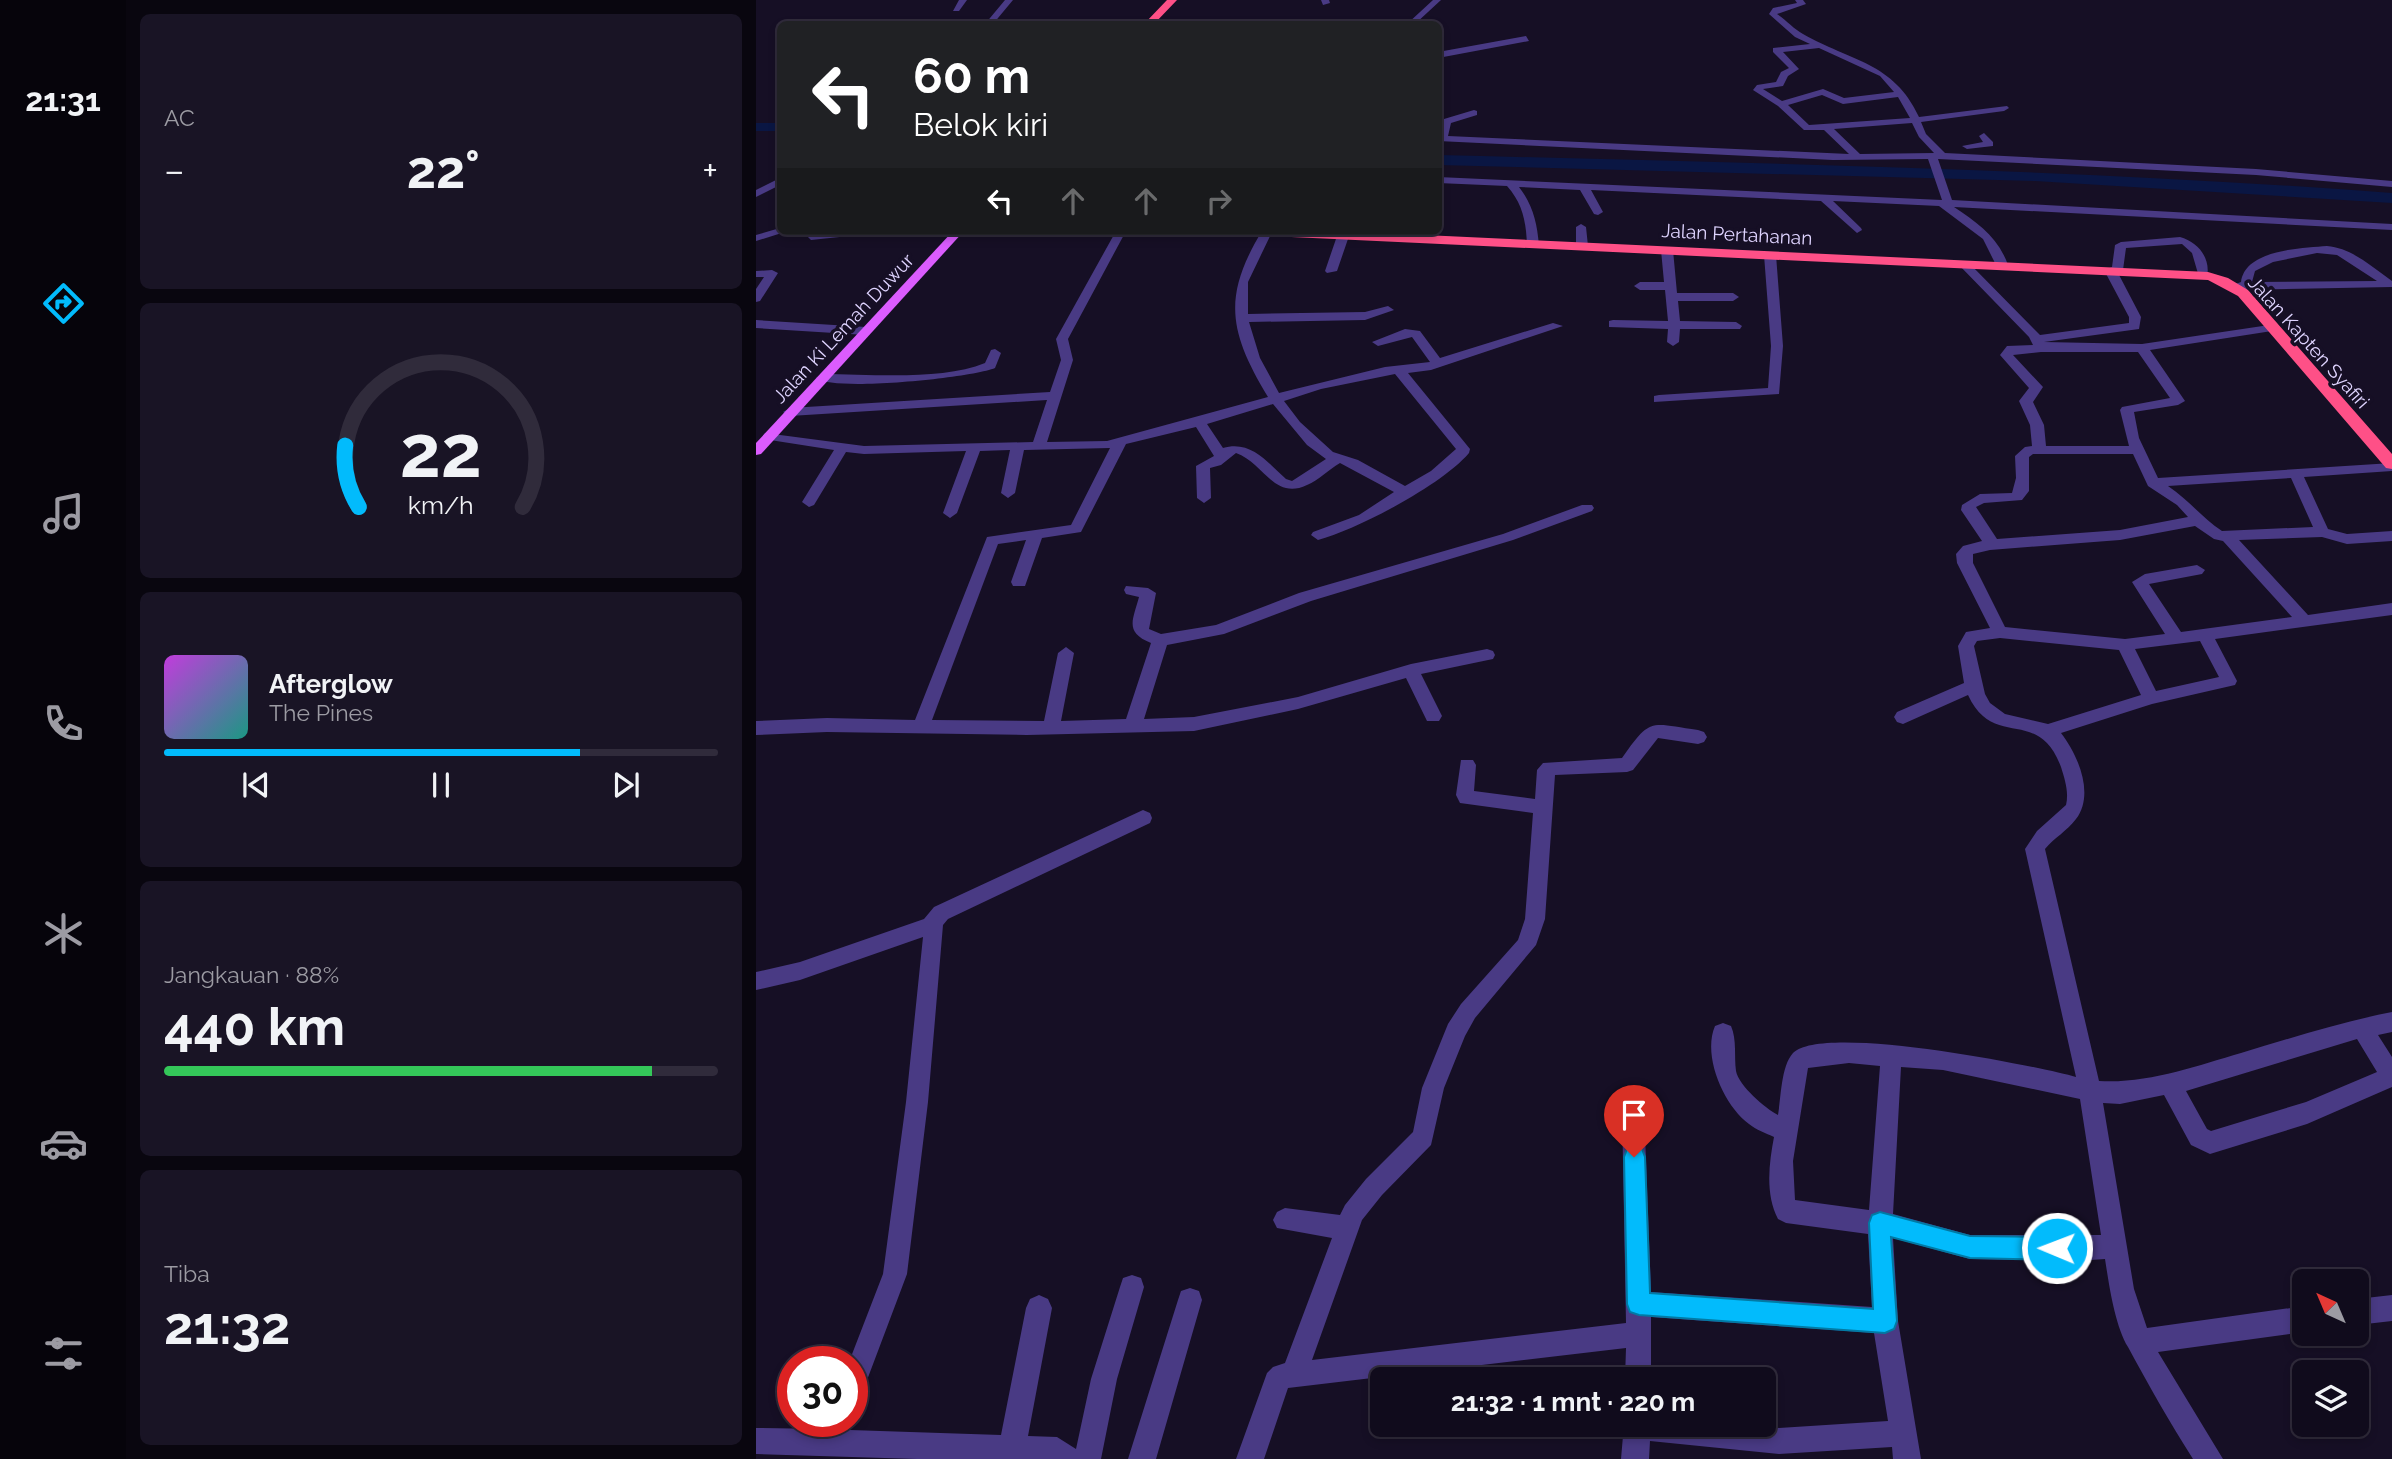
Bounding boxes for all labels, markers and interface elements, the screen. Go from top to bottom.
text: 60 m [913,47,1030,104]
icon: left [798,49,889,140]
text: 21:31 [25,81,101,118]
text: AC [164,104,195,131]
text: Belok kiri [913,106,1048,143]
text: 22° [407,139,480,200]
text: − [164,148,184,193]
text: + [702,148,718,193]
icon: left [981,182,1019,220]
icon: ahead [1054,182,1092,220]
icon: ahead [1127,182,1165,220]
icon: right [1200,182,1238,220]
street label: Jalan Pertahanan [1661,219,1813,249]
street label: Jalan Ki Lemah Duwur [768,249,918,407]
street label: Jalan Kapten Syafiri [2244,271,2374,413]
icon: directions [39,279,88,328]
text: 22 [400,409,482,494]
icon: music [39,489,88,538]
text: km/h [408,489,474,519]
text: Afterglow [269,669,393,699]
icon: phone [39,699,88,748]
text: The Pines [269,699,373,726]
icon: previous [237,766,275,804]
icon: pause [422,766,460,804]
icon: next [607,766,645,804]
icon: climate [39,909,88,958]
text: Jangkauan · 88% [164,961,339,988]
text: 440 km [164,996,345,1057]
pin [1604,1085,1664,1157]
icon: arrive [1615,1096,1653,1134]
icon: car [39,1119,88,1168]
position arrow [2020,1211,2094,1285]
text: Tiba [164,1260,210,1287]
north arrow [2292,1269,2370,1346]
map controls [2292,1269,2369,1437]
text: 21:32 [164,1295,290,1356]
icon: filters [39,1329,88,1378]
speed limit sign: 30 [777,1346,868,1437]
button: layers [2292,1360,2369,1437]
text: 21:32 · 1 mnt · 220 m [1451,1387,1695,1417]

